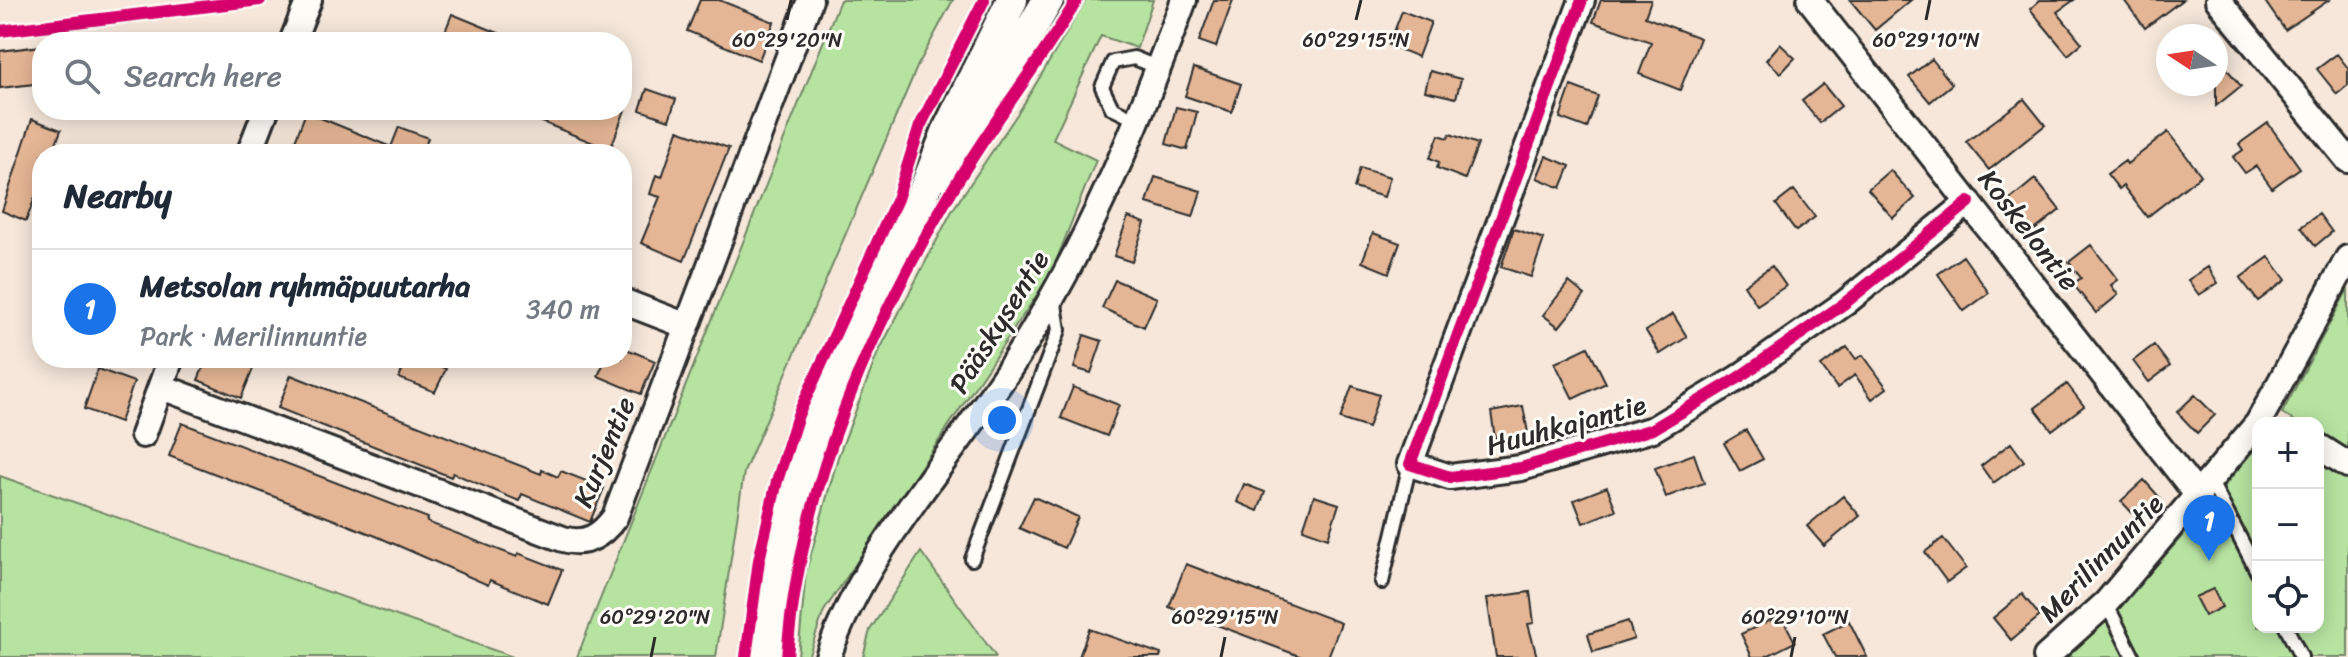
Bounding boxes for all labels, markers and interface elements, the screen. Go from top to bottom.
text: 60°29'20"N [732,23,842,58]
text: 60°29'15"N [1303,23,1410,58]
text: 60°29'10"N [1872,23,1980,58]
north arrow [2156,24,2228,96]
search box [32,32,632,120]
text: Search here [124,49,282,103]
icon: search [60,54,104,98]
street label: Koskelontie [1965,158,2093,302]
text: Nearby [64,166,172,226]
street label: Pääskysentie [935,240,1063,404]
text: Metsolan ryhmäpuutarha [140,259,470,313]
text: 1 [84,286,96,332]
text: 340 m [526,286,600,332]
text: Park · Merilinnuntie [140,313,367,359]
street label: Huuhkajantie [1480,380,1652,470]
street label: Kurjentie [559,389,649,515]
your location [982,400,1022,440]
map controls [2252,417,2324,633]
button: + [2252,417,2324,489]
street label: Merilinnuntie [2026,482,2176,634]
button: − [2252,489,2324,561]
pin: 1 [2183,495,2235,561]
button: locate [2252,561,2324,633]
text: 60°29'20"N [600,600,710,635]
text: 60°29'15"N [1172,600,1279,635]
text: 60°29'10"N [1741,600,1849,635]

